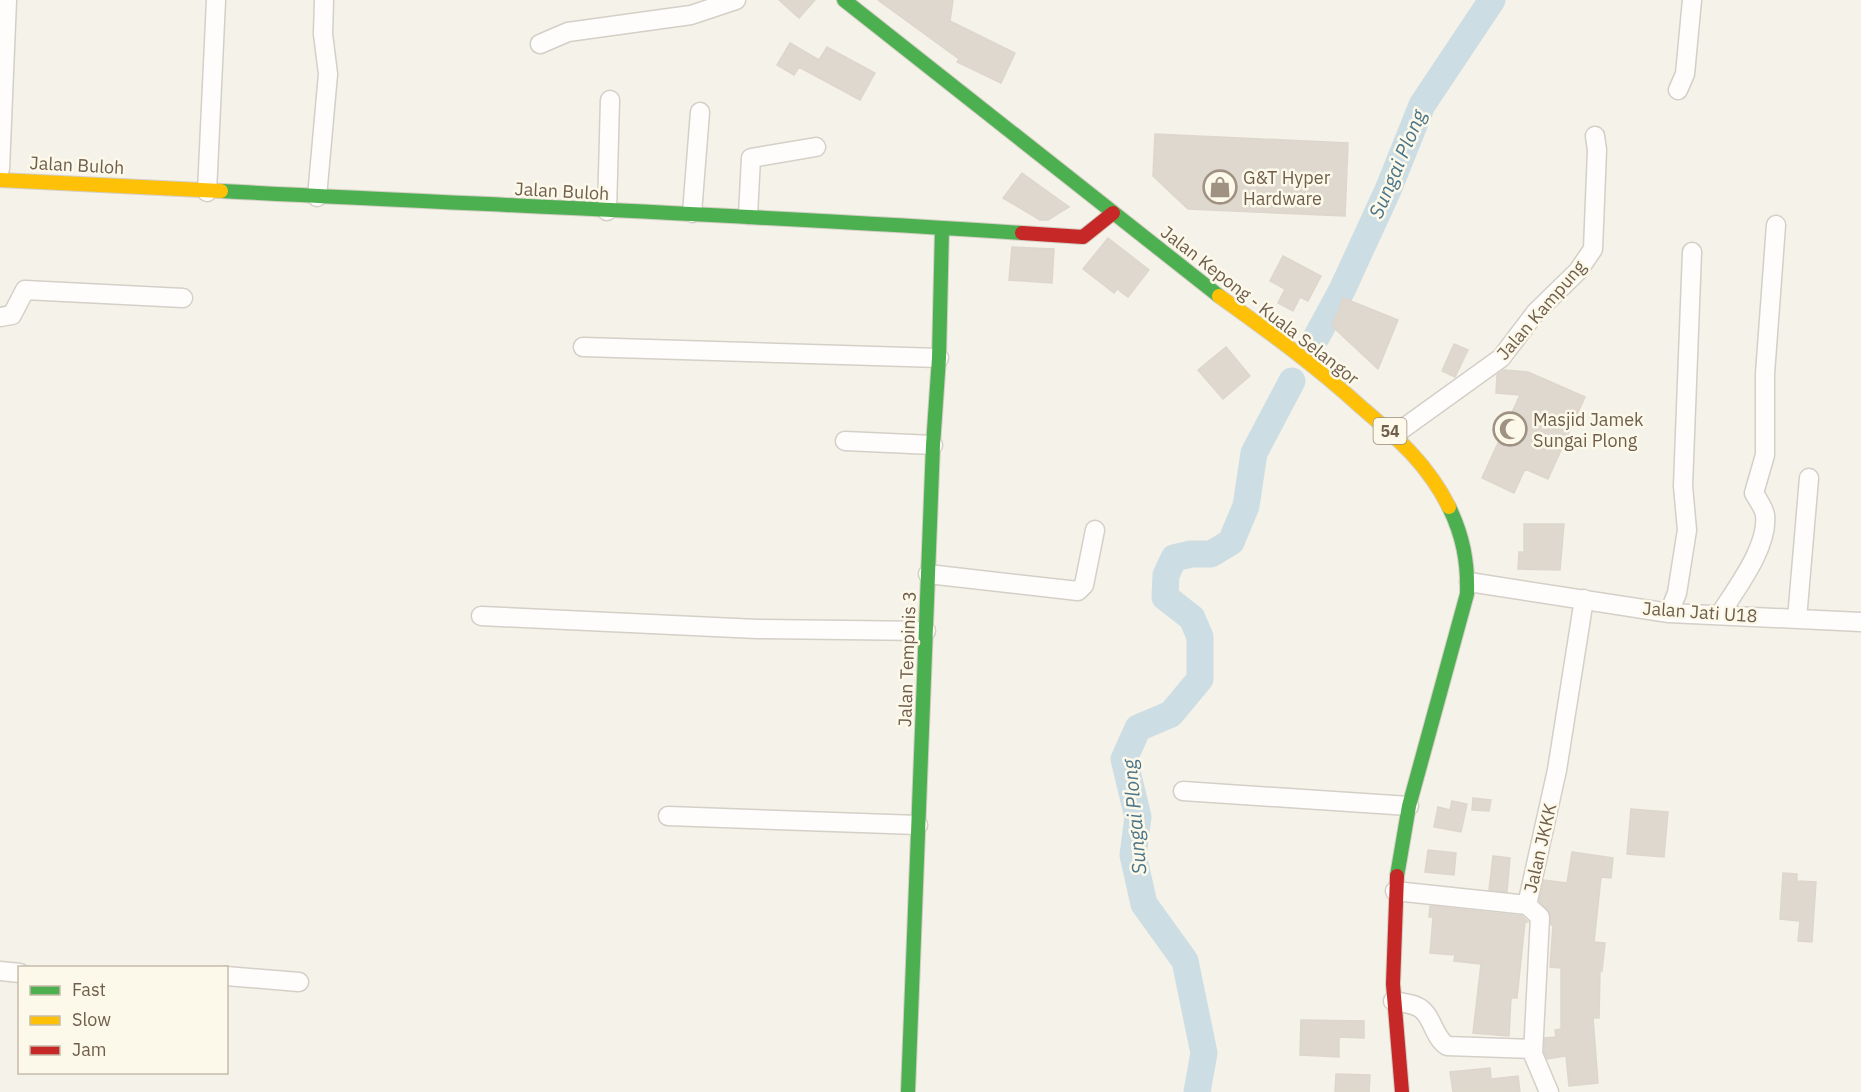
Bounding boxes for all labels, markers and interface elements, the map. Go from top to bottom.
water label: Sungai Plong [1362,105,1432,222]
street label: Jalan Buloh [29,151,125,179]
place label: G&T Hyper Hardware [1243,166,1331,210]
shop icon: G&T Hyper Hardware [1202,169,1238,205]
street label: Jalan Buloh [514,177,610,205]
street label: Jalan Kepong - Kuala Selangor [1156,220,1364,390]
street label: Jalan Kampung [1491,255,1591,365]
place label: Masjid Jamek Sungai Plong [1533,408,1644,452]
mosque icon: Masjid Jamek Sungai Plong [1492,411,1528,447]
road number: 54 [1374,418,1406,444]
street label: Jalan Tempinis 3 [893,591,921,727]
street label: Jalan Jati U18 [1642,597,1758,627]
water label: Sungai Plong [1115,758,1152,876]
street label: Jalan JKKK [1519,800,1562,895]
legend [18,966,228,1074]
text: Fast [72,978,106,1001]
text: Slow [72,1008,111,1031]
text: Jam [72,1038,107,1061]

